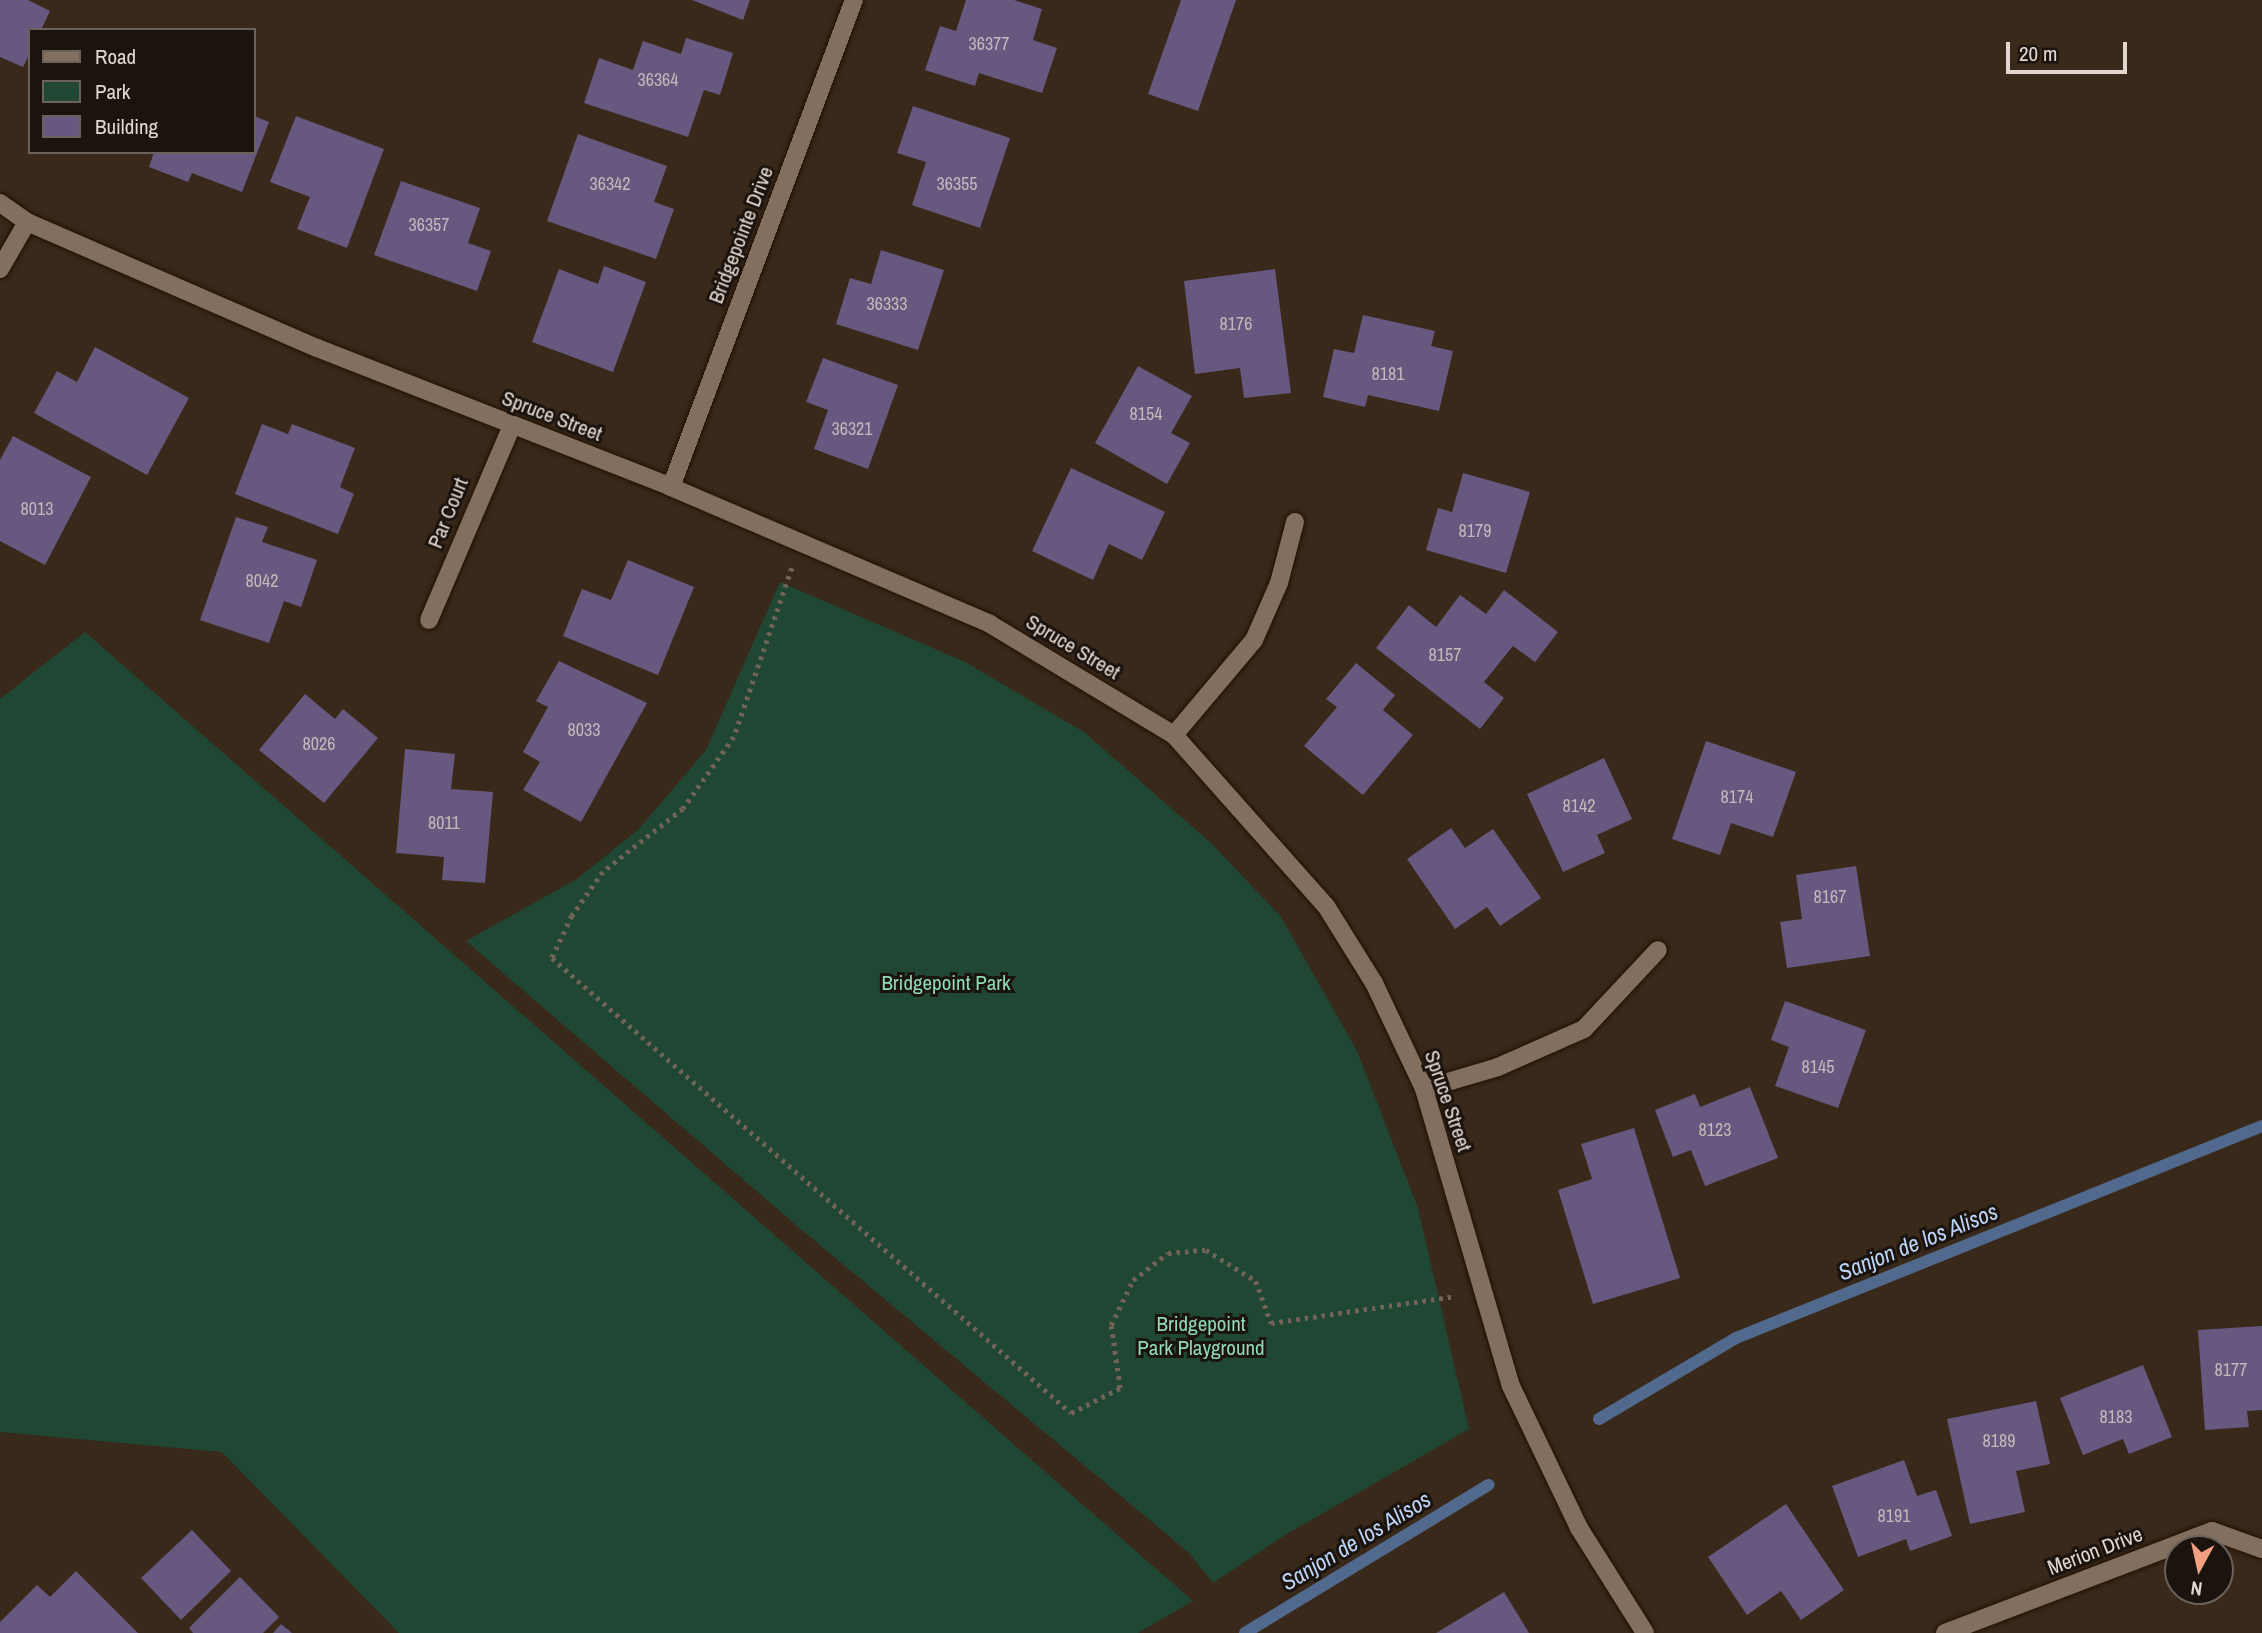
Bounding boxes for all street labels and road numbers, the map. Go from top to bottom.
street label: Bridgepointe Drive [703,163,779,307]
street label: Spruce Street [498,385,606,447]
street label: Par Court [423,474,473,552]
street label: Spruce Street [1021,609,1125,685]
street label: Spruce Street [1419,1047,1477,1155]
street label: Merion Drive [2044,1521,2146,1581]

